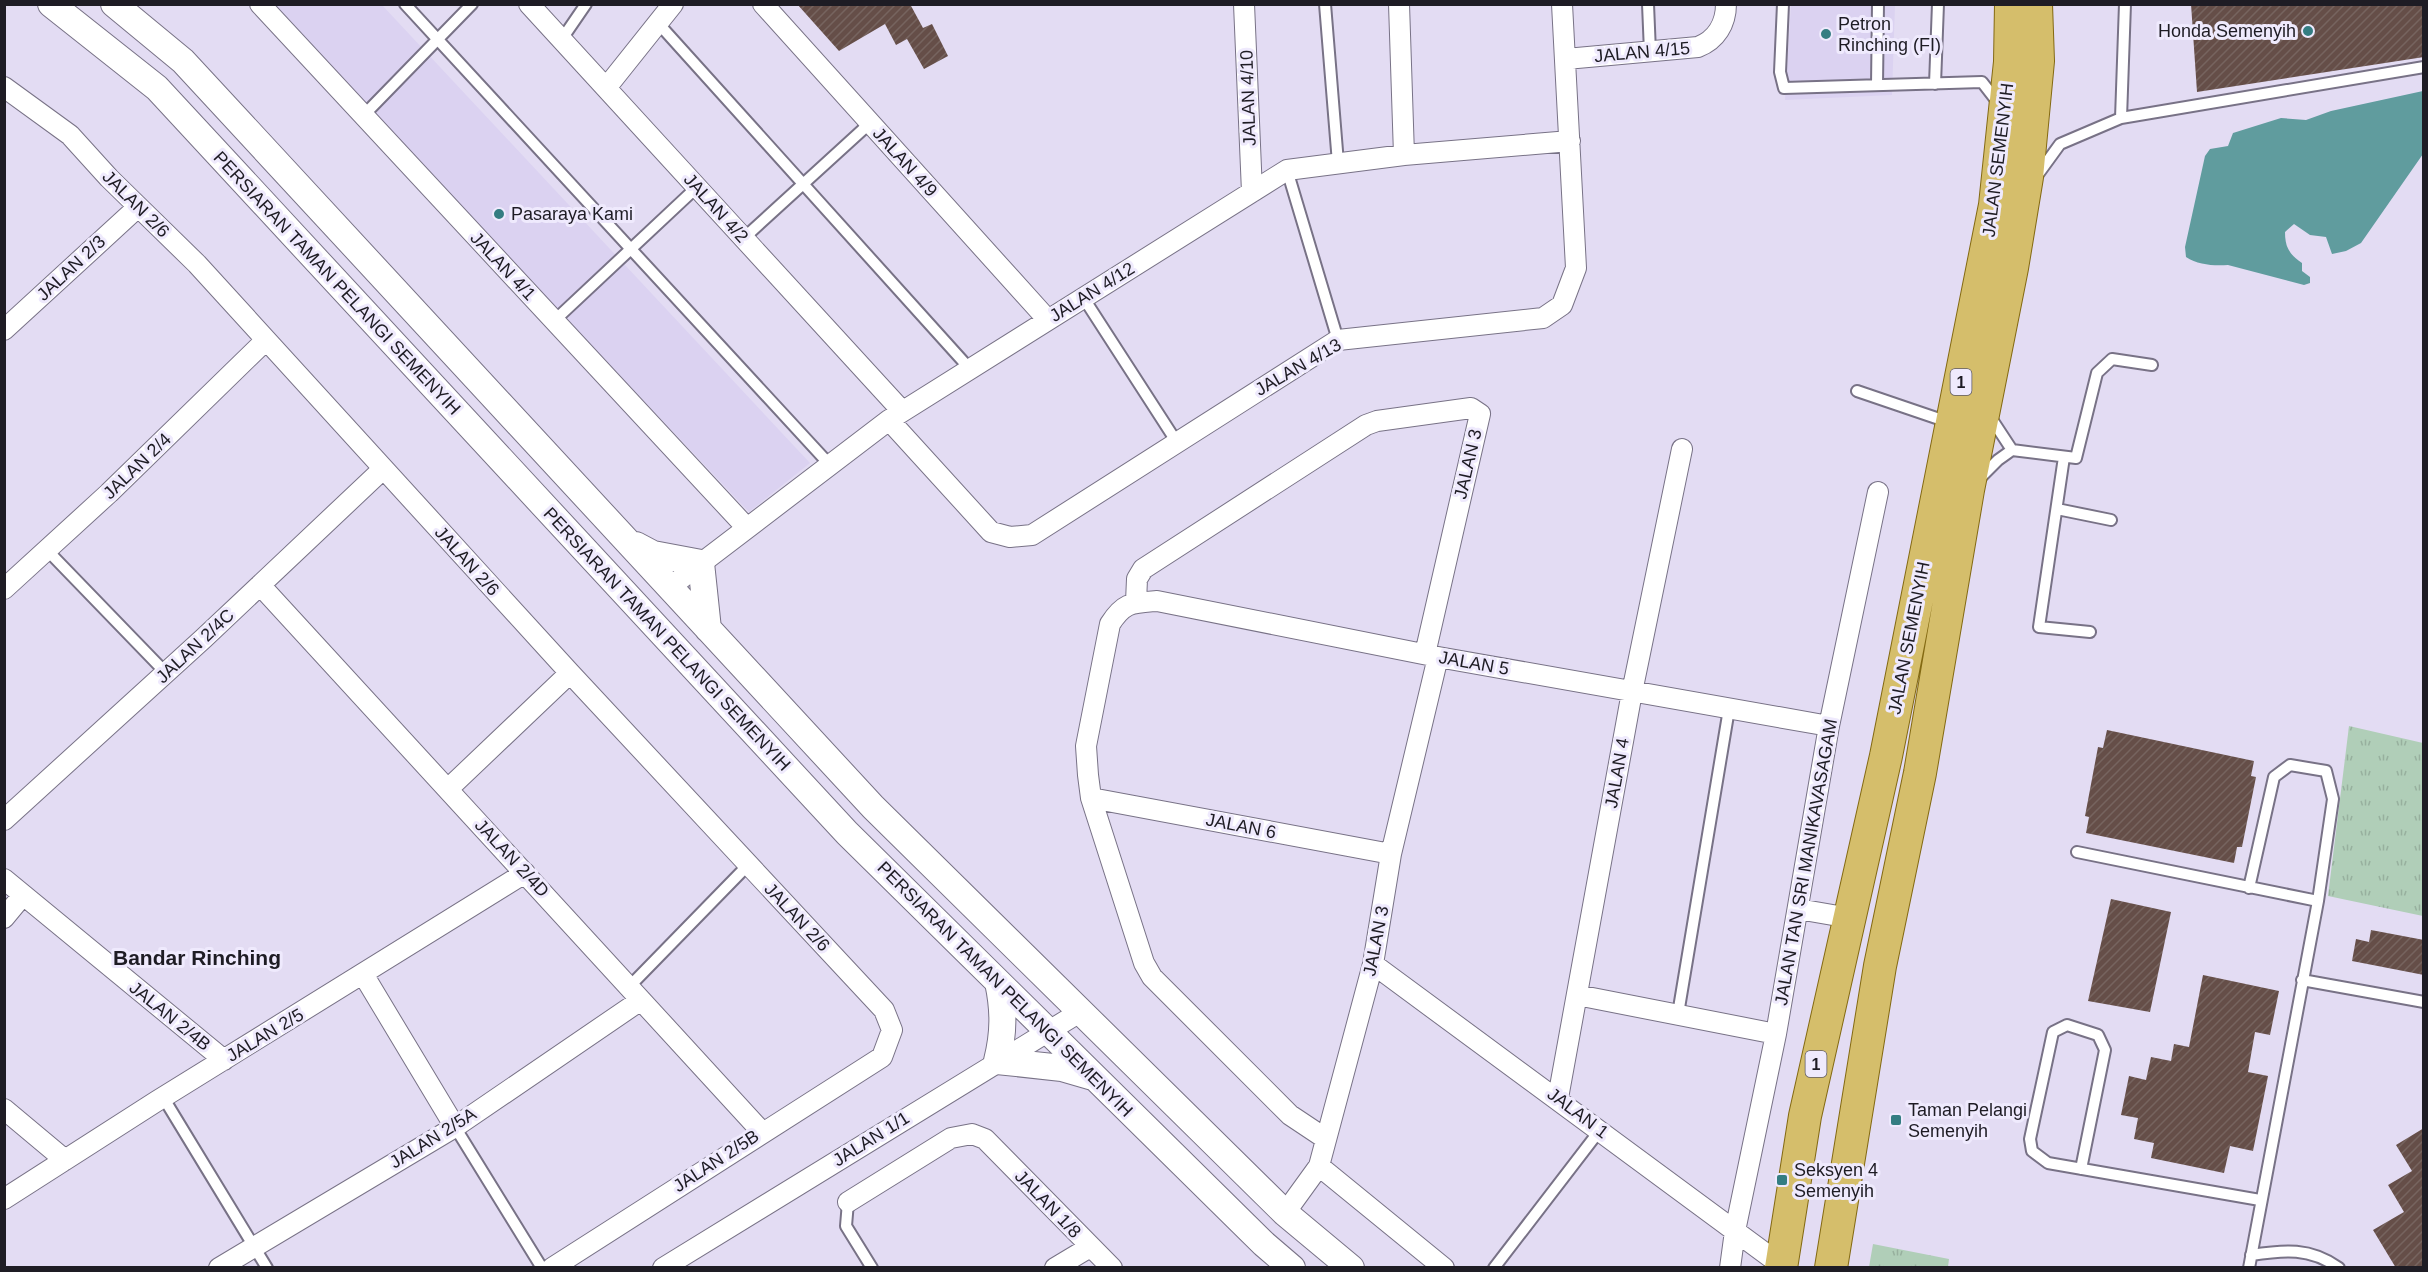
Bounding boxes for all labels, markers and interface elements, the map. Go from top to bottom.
place label: Petron Rinching (FI) [1838,14,1941,55]
place label: Honda Semenyih [2158,21,2296,41]
marker: Honda Semenyih [2301,24,2315,38]
marker: Petron Rinching (FI) [1819,27,1833,41]
street label: JALAN 4/15 [1593,38,1691,66]
street label: JALAN 4/10 [1236,50,1260,146]
street label: JALAN SEMENYIH [1979,82,2017,238]
street label: JALAN 4/9 [869,123,941,201]
street label: PERSIARAN TAMAN PELANGI SEMENYIH [210,147,464,419]
street label: JALAN 2/6 [99,167,173,241]
street label: JALAN 4/2 [680,169,752,247]
place label: Pasaraya Kami [511,204,633,224]
marker: Pasaraya Kami [492,207,506,221]
street label: JALAN 4/1 [466,228,540,304]
street label: JALAN 2/3 [33,231,109,305]
street label: JALAN 4/12 [1046,258,1138,326]
street label: JALAN 4/13 [1251,334,1345,400]
road number: 1 [1950,369,1972,395]
street label: JALAN 3 [1450,427,1486,501]
street label: JALAN 2/4 [99,429,175,503]
street label: PERSIARAN TAMAN PELANGI SEMENYIH [540,503,794,775]
street label: JALAN 2/6 [431,522,503,600]
street label: JALAN SEMENYIH [1884,560,1934,716]
street label: JALAN 2/4C [152,605,238,687]
street label: JALAN 5 [1437,647,1511,679]
street label: JALAN TAN SRI MANIKAVASAGAM [1771,717,1841,1007]
street label: JALAN 4 [1601,736,1633,810]
street label: JALAN 6 [1204,809,1278,843]
street label: JALAN 2/4D [471,815,553,901]
street label: PERSIARAN TAMAN PELANGI SEMENYIH [873,857,1137,1121]
street label: JALAN 2/6 [760,879,834,955]
street label: JALAN 3 [1359,904,1393,978]
district label: Bandar Rinching [113,946,281,969]
street label: JALAN 2/4B [126,977,214,1055]
street label: JALAN 2/5 [223,1004,307,1066]
road number: 1 [1806,1051,1826,1077]
street label: JALAN 1 [1544,1084,1612,1142]
place label: Taman Pelangi Semenyih [1908,1100,2027,1141]
street label: JALAN 2/5A [386,1104,480,1172]
street label: JALAN 1/1 [829,1108,913,1170]
marker: Taman Pelangi Semenyih [1889,1113,1903,1127]
street label: JALAN 2/5B [669,1126,763,1196]
place label: Seksyen 4 Semenyih [1794,1160,1878,1201]
street label: JALAN 1/8 [1011,1166,1085,1242]
marker: Seksyen 4 Semenyih [1775,1173,1789,1187]

